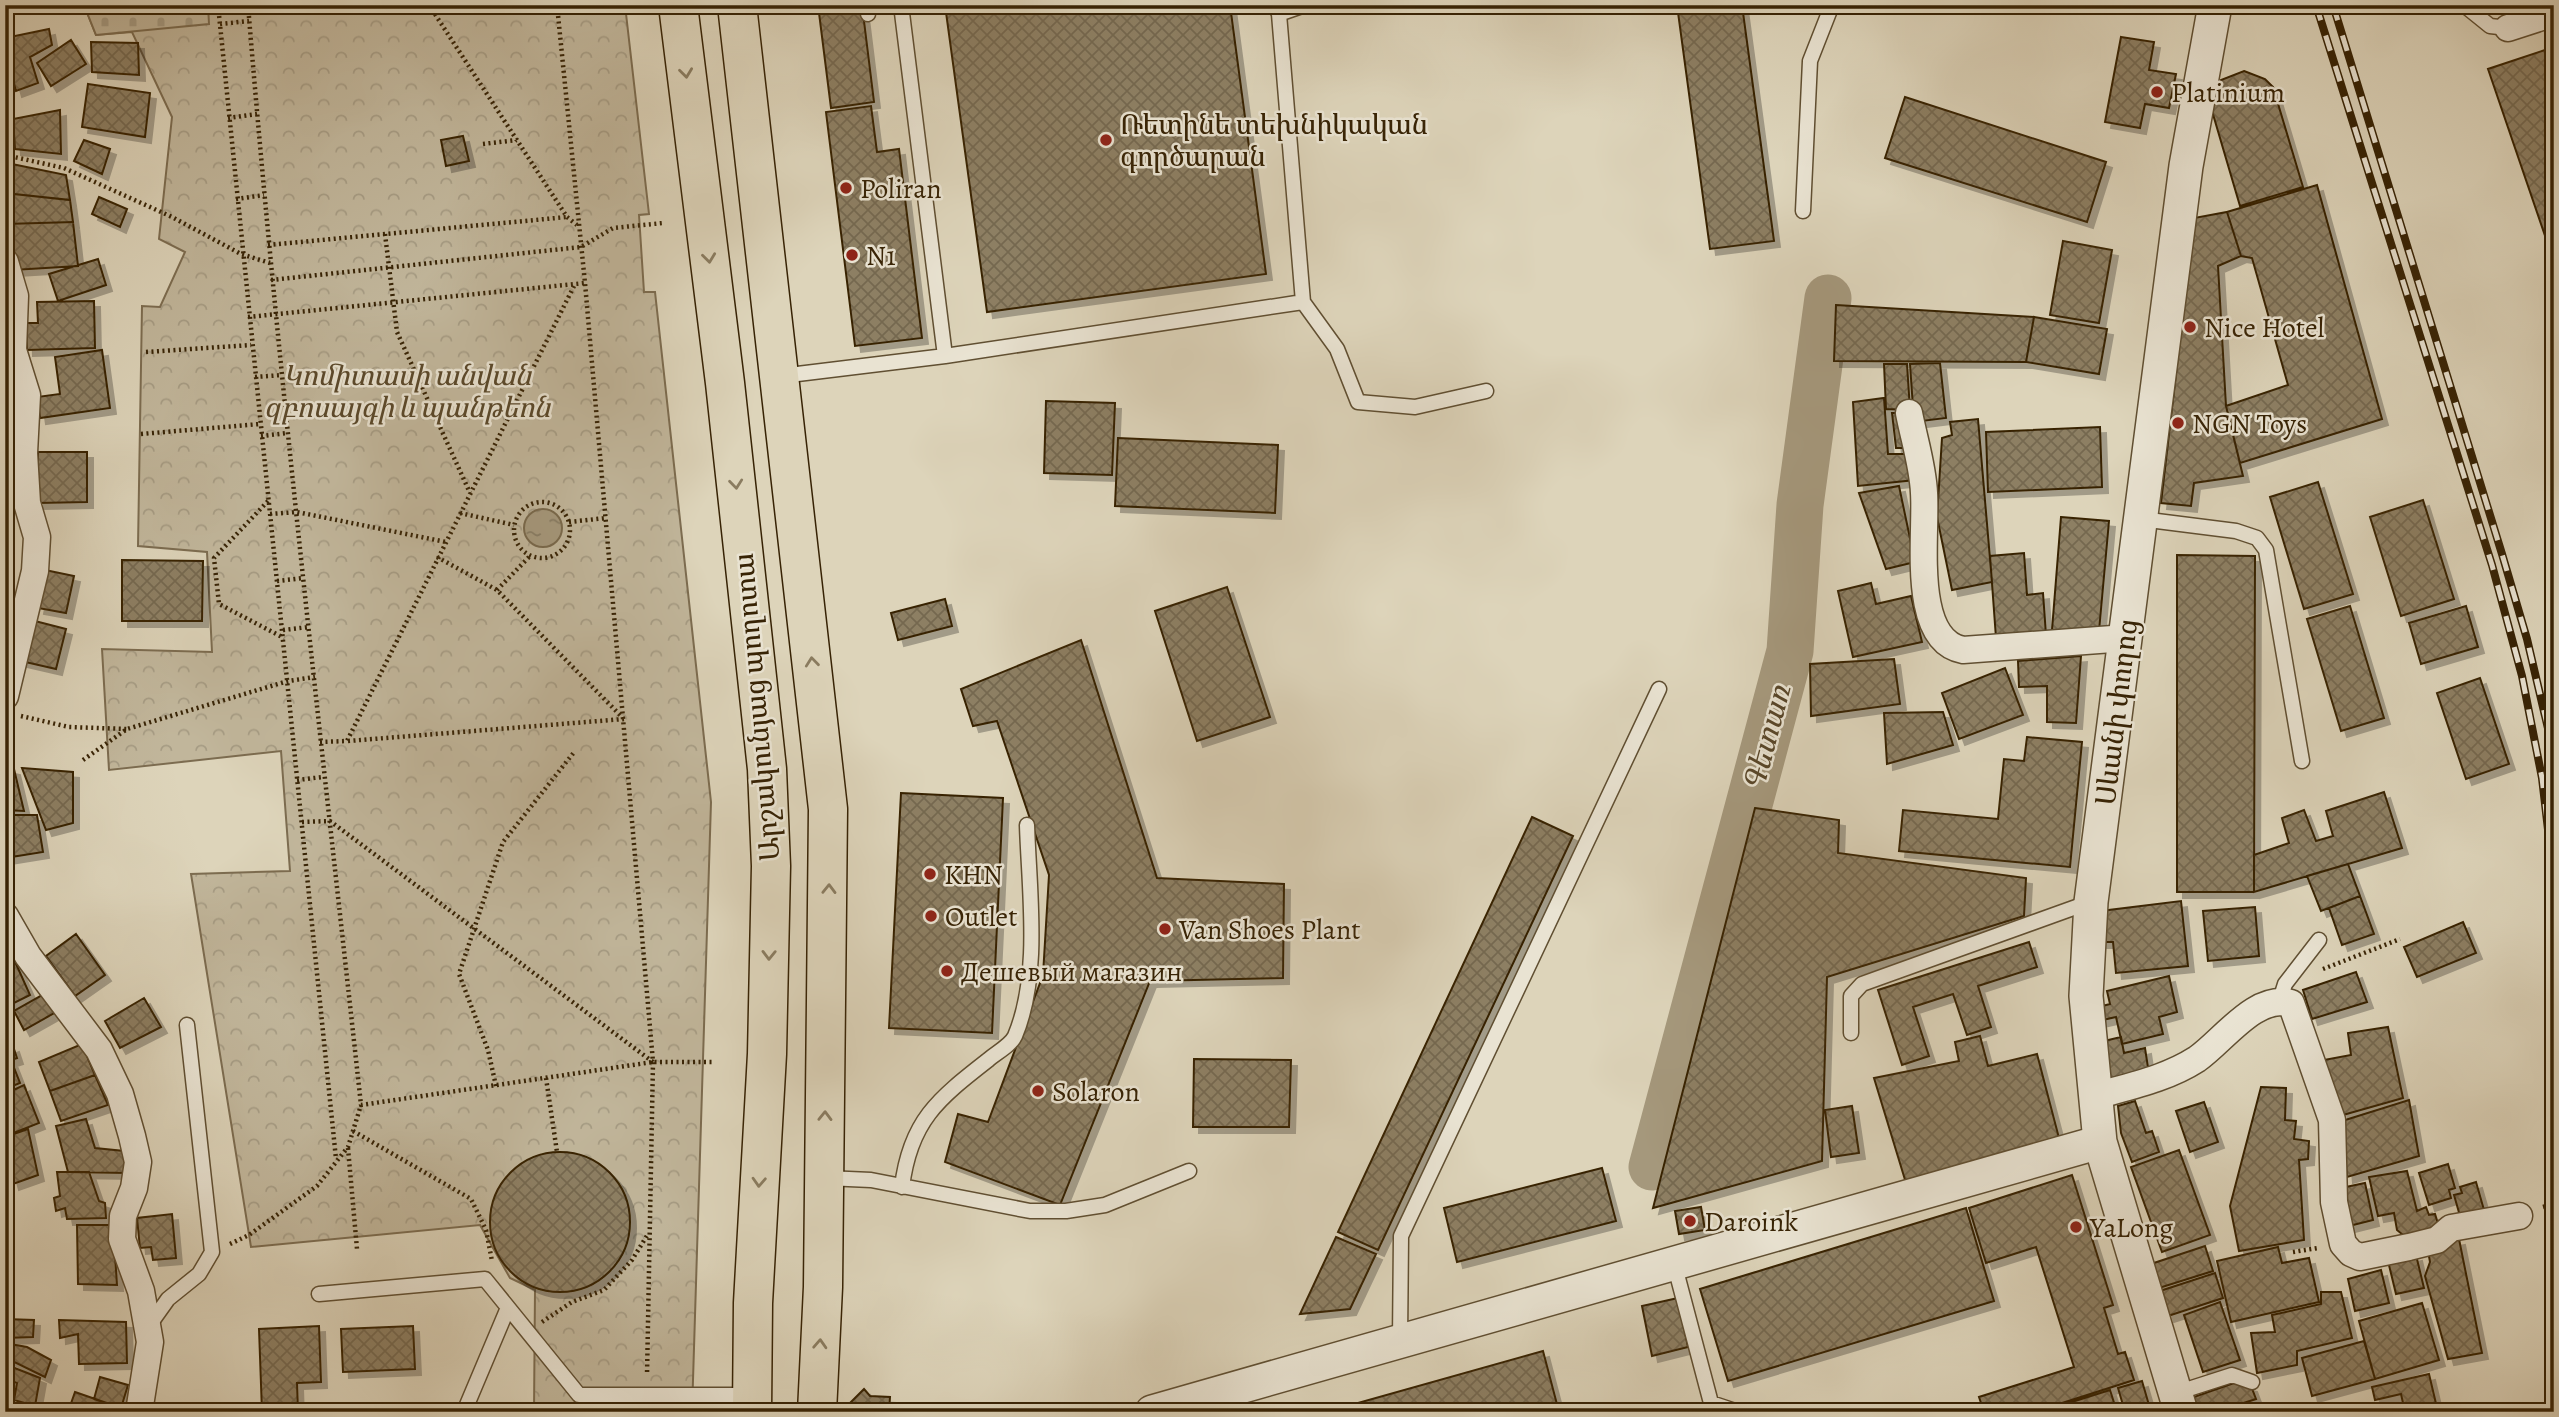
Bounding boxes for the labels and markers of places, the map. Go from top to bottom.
place label: Platinium [2171,74,2285,112]
marker: Platinium [2149,84,2165,100]
place label: Ռետինե տեխնիկական գործարան [1120,106,1428,176]
marker: Ռետինե տեխնիկական գործարան [1098,132,1114,148]
place label: Poliran [860,170,942,208]
marker: Poliran [838,180,854,196]
place label: N1 [866,237,896,275]
marker: N1 [844,247,860,263]
place label: Nice Hotel [2204,309,2325,347]
marker: Nice Hotel [2182,319,2198,335]
place label: NGN Toys [2192,405,2307,443]
marker: NGN Toys [2170,415,2186,431]
place label: KHN [944,856,1003,894]
marker: KHN [922,866,938,882]
place label: Outlet [945,898,1017,936]
marker: Outlet [923,908,939,924]
place label: Van Shoes Plant [1178,911,1360,949]
marker: Van Shoes Plant [1157,921,1173,937]
place label: Дешевый магазин [961,953,1182,991]
marker: Дешевый магазин [939,963,955,979]
place label: Solaron [1052,1073,1140,1111]
marker: Solaron [1030,1083,1046,1099]
place label: Daroink [1704,1203,1798,1241]
place label: YaLong [2089,1209,2173,1247]
marker: Daroink [1682,1213,1698,1229]
marker: YaLong [2068,1219,2084,1235]

